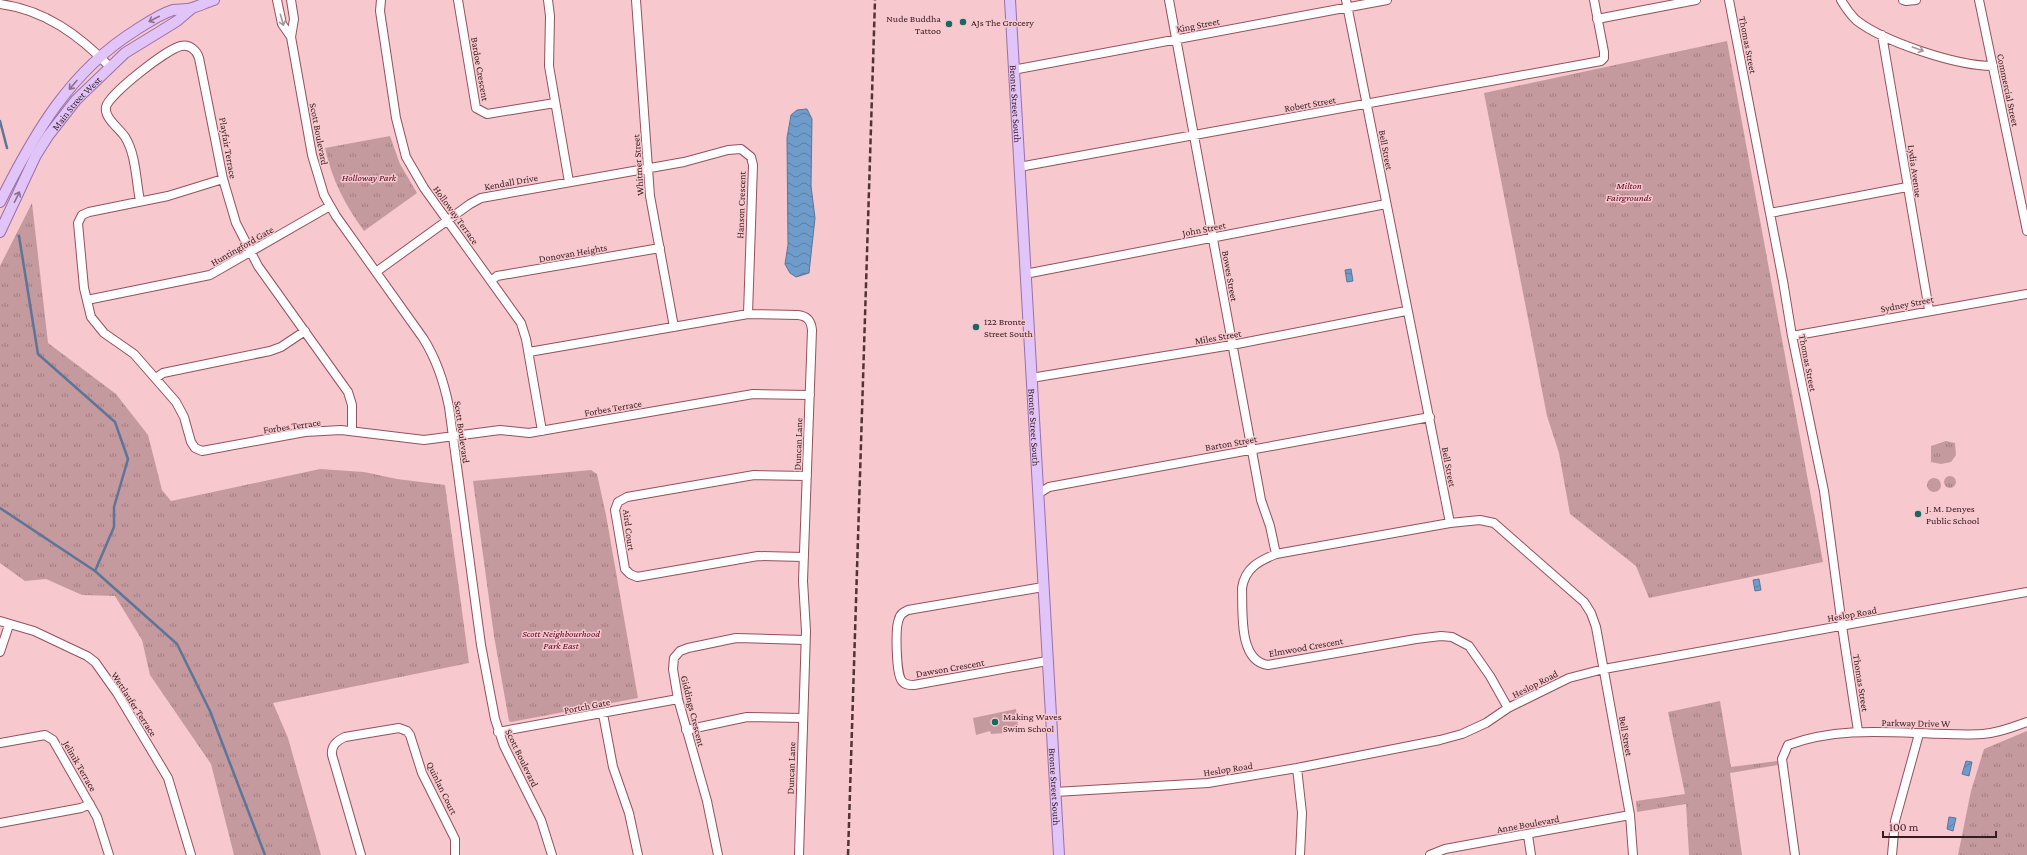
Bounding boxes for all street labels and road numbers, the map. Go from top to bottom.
street label: King Street [1175,15,1221,35]
street label: Thomas Street [1737,16,1759,75]
street label: Bardoe Crescent [469,36,491,102]
street label: Commercial Street [1995,53,2021,128]
street label: Bronte Street South [1008,65,1024,144]
street label: Main Street West [49,73,104,132]
street label: Robert Street [1283,94,1337,114]
street label: Scott Boulevard [308,102,331,167]
street label: Playfair Terrace [217,117,239,180]
street label: Bell Street [1377,129,1395,172]
street label: Whitmer Street [630,133,646,196]
street label: Lydia Avenue [1906,144,1924,199]
street label: Hanson Crescent [734,170,748,239]
street label: Kendall Drive [483,172,539,192]
street label: Holloway Terrace [431,184,481,247]
street label: John Street [1180,219,1227,239]
street label: Huntingford Gate [209,223,276,268]
street label: Donovan Heights [538,242,608,264]
street label: Bowes Street [1220,250,1240,303]
street label: Sydney Street [1879,293,1935,315]
street label: Miles Street [1194,327,1243,347]
street label: Thomas Street [1797,334,1819,393]
street label: Bronte Street South [1027,388,1042,467]
street label: Forbes Terrace [583,397,643,418]
street label: Scott Boulevard [452,400,472,465]
street label: Forbes Terrace [263,416,322,435]
street label: Duncan Lane [792,417,804,471]
street label: Barton Street [1204,433,1258,453]
street label: Bell Street [1440,446,1458,489]
street label: Aird Court [621,509,637,552]
street label: Heslop Road [1826,604,1878,624]
street label: Elmwood Crescent [1268,635,1345,659]
street label: Thomas Street [1851,654,1871,713]
street label: Dawson Crescent [915,656,986,679]
street label: Heslop Road [1510,667,1560,700]
street label: Wettlaufer Terrace [109,670,159,739]
street label: Giddings Crescent [679,674,707,748]
street label: Portch Gate [563,696,611,716]
street label: Bell Street [1617,715,1635,758]
street label: Parkway Drive W [1882,717,1951,729]
street label: Scott Boulevard [503,727,541,789]
street label: Jelinik Terrace [61,738,99,794]
street label: Duncan Lane [785,741,797,795]
street label: Bronte Street South [1047,748,1063,826]
street label: Quinlan Court [424,760,460,817]
street label: Heslop Road [1203,760,1254,778]
street label: Anne Boulevard [1496,813,1561,835]

